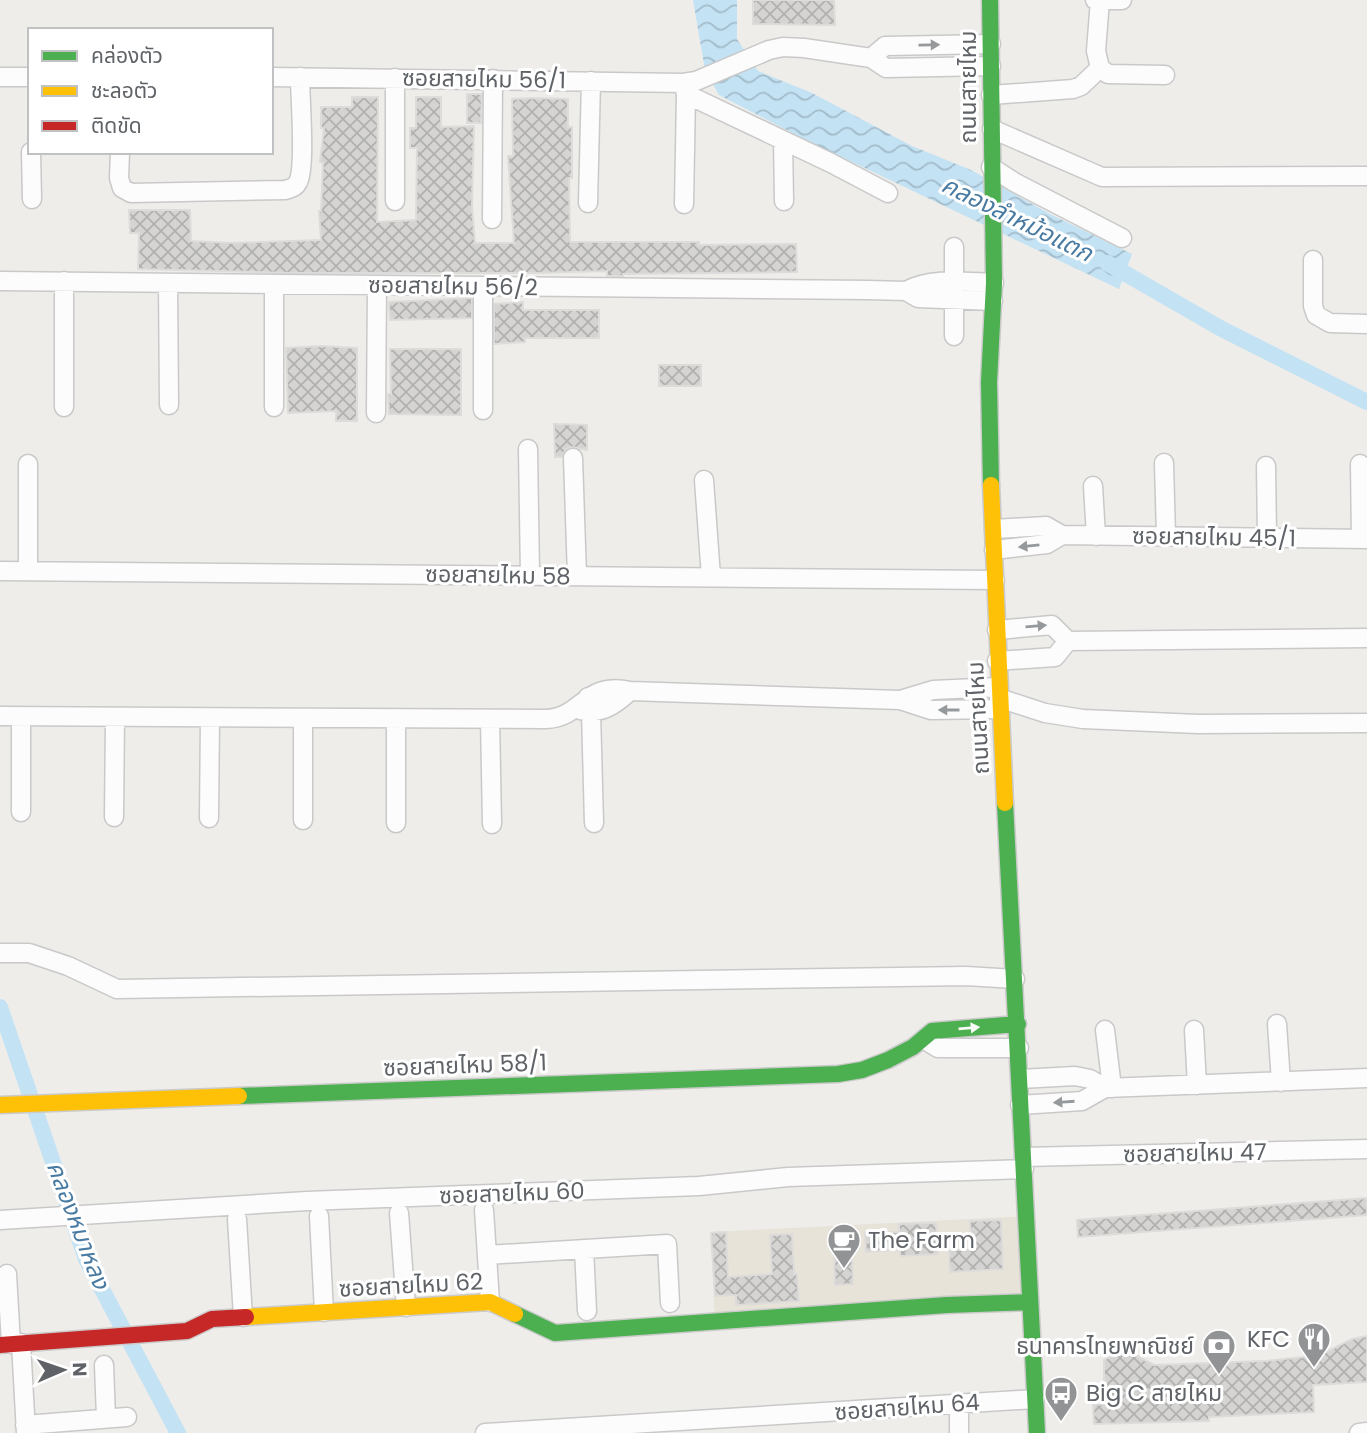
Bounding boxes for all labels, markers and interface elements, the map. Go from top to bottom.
legend [28,28,273,154]
street label: ถนนสายไหม [952,31,984,143]
one-way arrow [919,40,941,51]
text: คล่องตัว [91,41,163,70]
street label: ซอยสายไหม 56/1 [402,62,566,96]
text: ชะลอตัว [91,76,157,105]
text: ติดขัด [91,111,142,140]
water label: คลองลำหม้อแตก [936,168,1100,270]
street label: ซอยสายไหม 56/2 [368,269,538,303]
street label: ซอยสายไหม 45/1 [1132,520,1296,554]
one-way arrow [1018,540,1040,551]
street label: ซอยสายไหม 58 [425,558,571,592]
one-way arrow [1025,620,1047,631]
street label: ถนนสายไหม [959,661,997,775]
one-way arrow [938,705,960,716]
one-way arrow [958,1022,980,1033]
street label: ซอยสายไหม 58/1 [383,1046,547,1084]
one-way arrow [1053,1097,1075,1108]
street label: ซอยสายไหม 47 [1123,1136,1267,1170]
water label: คลองหมาหลง [39,1156,118,1294]
street label: ซอยสายไหม 60 [439,1174,585,1212]
cafe icon: The Farm [825,1221,863,1270]
place label: The Farm [868,1224,975,1256]
street label: ซอยสายไหม 62 [338,1265,484,1305]
restaurant icon: KFC [1295,1320,1333,1369]
place label: KFC [1247,1323,1290,1355]
bank icon: ธนาคารไทยพาณิชย์ [1200,1327,1238,1376]
place label: ธนาคารไทยพาณิชย์ [1016,1330,1194,1362]
north arrow [28,1335,98,1405]
text: N [66,1362,93,1377]
bus stop icon: Big C สายไหม [1042,1374,1080,1423]
place label: Big C สายไหม [1086,1377,1222,1409]
street label: ซอยสายไหม 64 [833,1386,981,1428]

